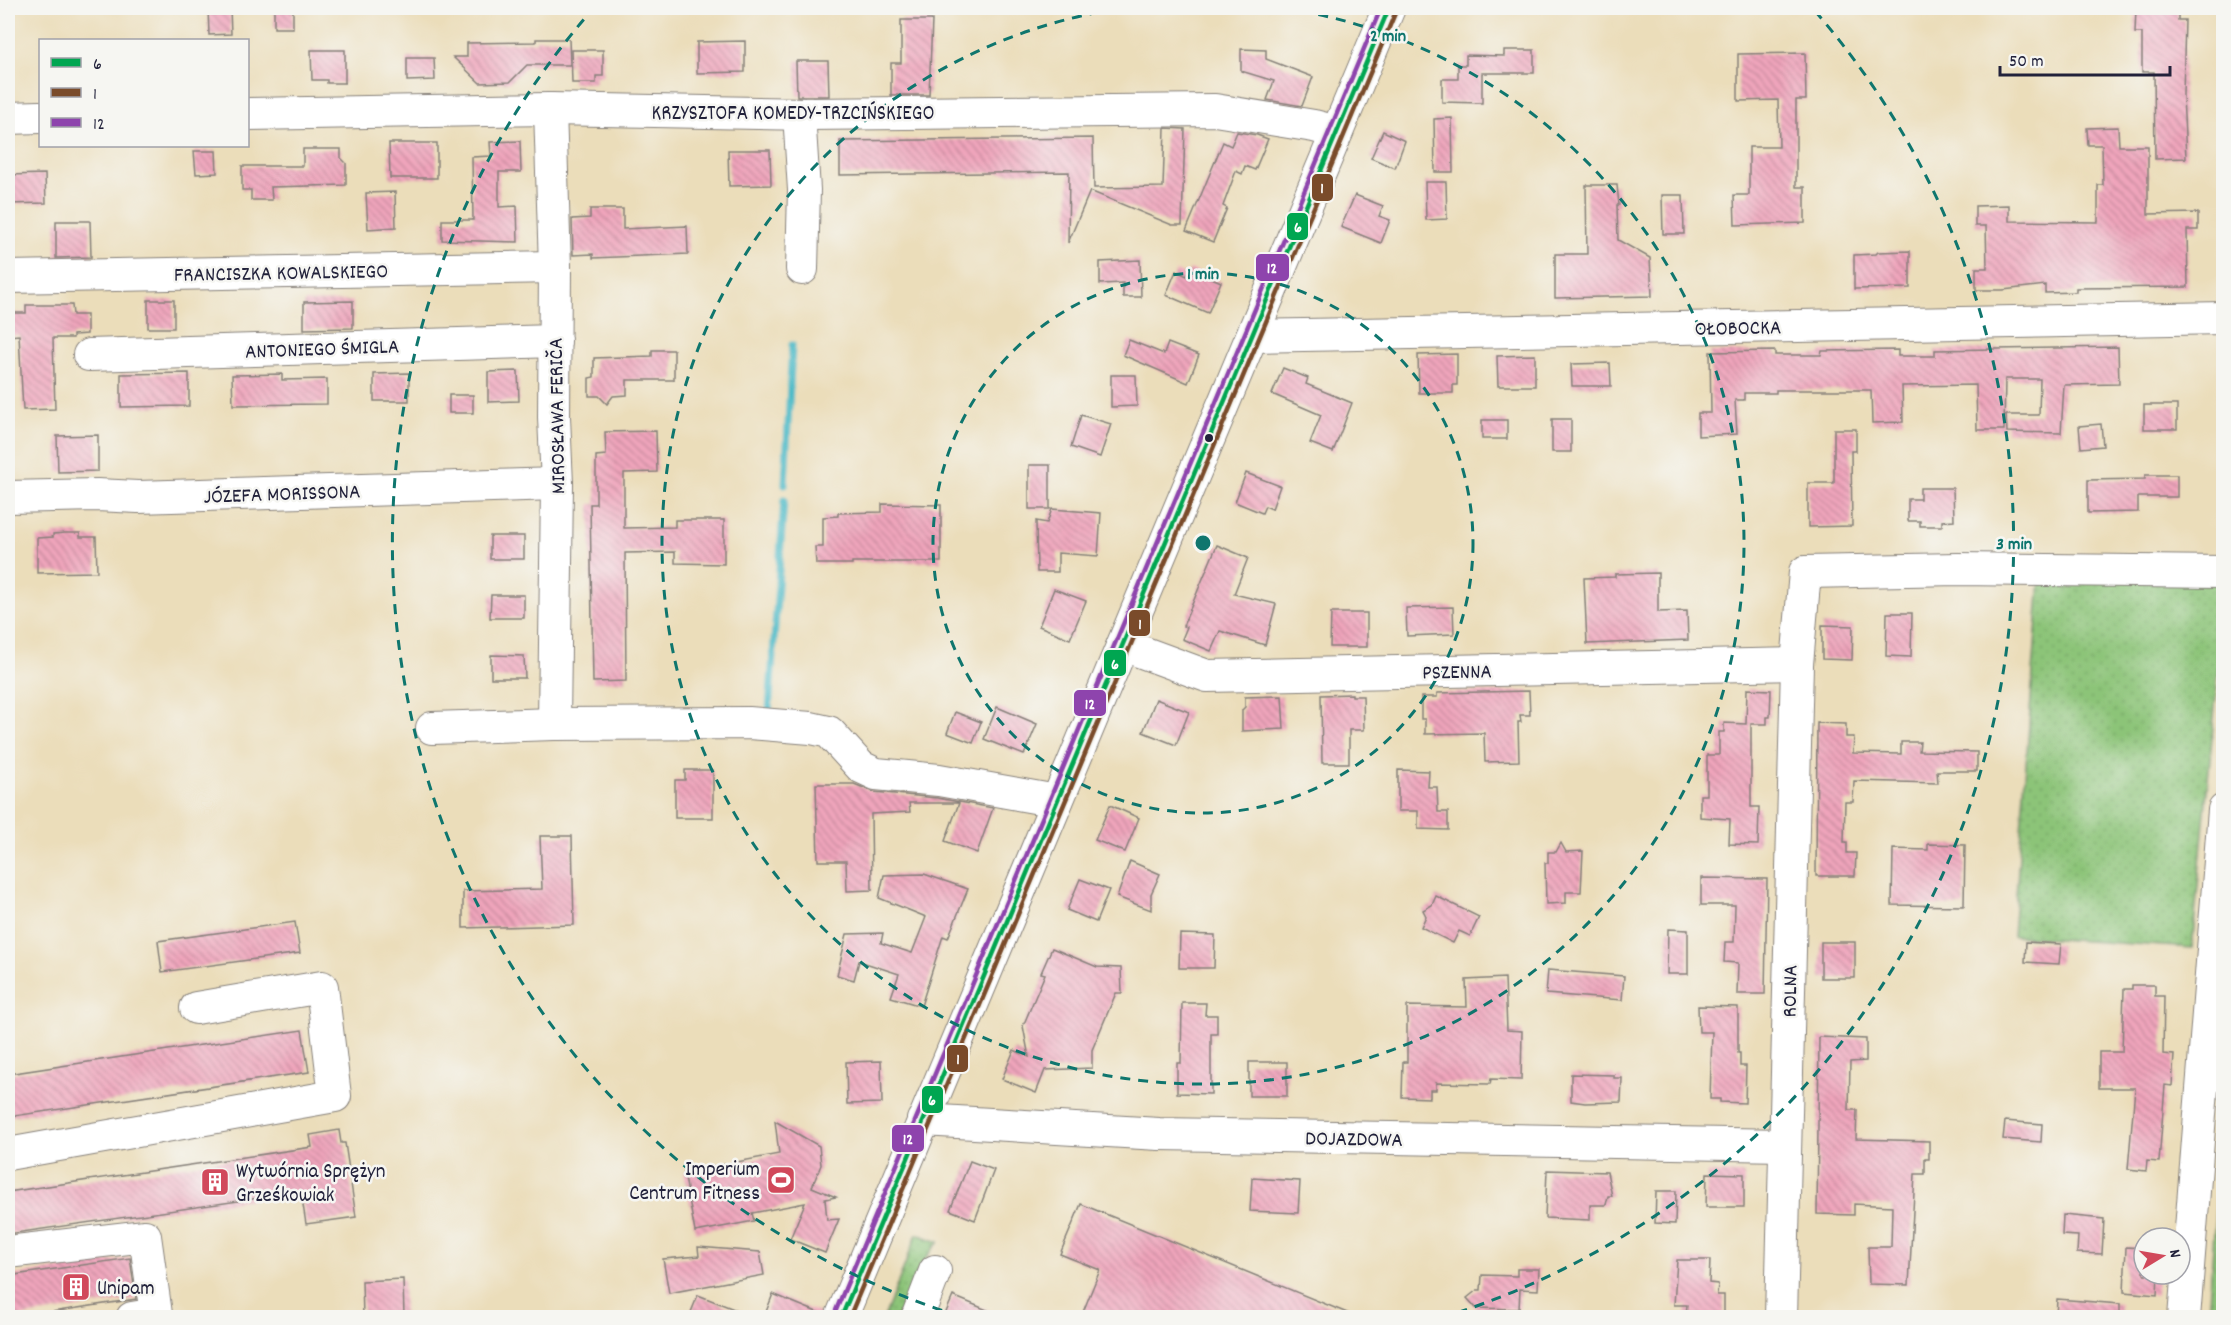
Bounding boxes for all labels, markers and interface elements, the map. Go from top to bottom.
text: 2 min [1370,25,1406,50]
legend [39,39,249,147]
scale bar [2000,39,2170,77]
text: 50 m [2009,50,2044,75]
text: 6 [93,53,102,78]
text: 1 [93,83,97,108]
street label: KRZYSZTOFA KOMEDY-TRZCIŃSKIEGO [652,100,934,130]
text: 12 [93,113,105,138]
line badge: 1 [1311,173,1334,202]
text: 1 [1320,178,1324,201]
line badge: 6 [1286,212,1309,241]
text: 6 [1294,217,1302,240]
line badge: 12 [1255,253,1290,282]
street label: FRANCISZKA KOWALSKIEGO [174,258,388,292]
text: 12 [1267,258,1277,281]
text: 1 min [1187,263,1219,288]
street label: OŁOBOCKA [1695,314,1782,346]
street label: ANTONIEGO ŚMIGLA [244,333,400,369]
street label: MIROSŁAWA FERIČA [543,337,575,494]
unlabelled marker [1203,432,1215,444]
street label: JÓZEFA MORISSONA [203,478,361,514]
centre of rings [1193,533,1213,553]
text: 3 min [1996,533,2032,558]
line badge: 1 [1128,609,1151,637]
text: 1 [1138,614,1142,637]
line badge: 6 [1103,649,1127,677]
text: 6 [1111,654,1119,677]
street label: PSZENNA [1422,658,1492,690]
line badge: 12 [1073,689,1107,717]
text: 12 [1085,694,1095,717]
street label: ROLNA [1777,964,1807,1018]
line badge: 1 [946,1044,969,1073]
text: 1 [956,1049,960,1072]
line badge: 6 [921,1085,944,1114]
text: 6 [928,1090,936,1113]
line badge: 12 [891,1124,925,1153]
street label: DOJAZDOWA [1305,1125,1403,1157]
text: 12 [903,1129,913,1152]
place label: Imperium Centrum Fitness [629,1156,760,1210]
place label: Wytwórnia Sprężyn Grześkowiak [236,1158,385,1212]
sports icon: Imperium Centrum Fitness [765,1164,797,1196]
building icon: Wytwórnia Sprężyn Grześkowiak [199,1166,231,1198]
north arrow [2132,1226,2192,1286]
text: N [2162,1248,2186,1260]
building icon: Unipam [60,1271,92,1303]
place label: Unipam [97,1275,155,1305]

